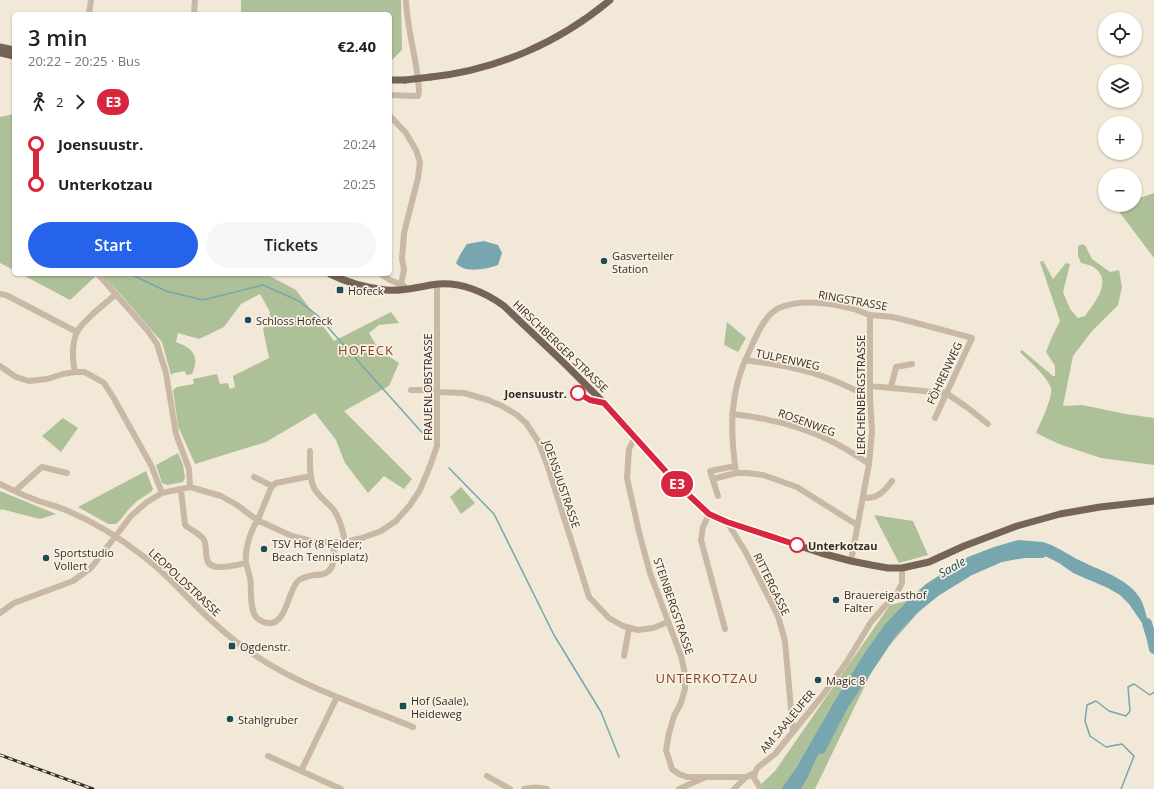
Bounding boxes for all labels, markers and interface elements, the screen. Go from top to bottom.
map controls [1098,12,1142,212]
button: locate [1098,12,1142,56]
text: 3 min [28,22,87,52]
text: €2.40 [337,36,376,56]
text: 20:22 – 20:25 · Bus [28,52,140,70]
button: layers [1098,64,1142,108]
icon: walk [28,91,50,113]
icon: forward [69,91,91,113]
text: E3 [105,92,121,111]
text: 2 [56,93,63,111]
button: + [1098,116,1142,160]
text: Joensuustr. [58,134,143,154]
text: 20:24 [343,135,376,153]
button: − [1098,168,1142,212]
text: Unterkotzau [58,174,153,194]
text: 20:25 [343,175,376,193]
button: Start [28,222,198,268]
button: Tickets [206,222,376,268]
place label: Gasverteiler Station [612,248,674,276]
marker: Gasverteiler Station [599,256,609,266]
place label: Hofeck [348,283,384,298]
marker: Hofeck [335,285,345,295]
street label: RINGSTRASSE [817,287,889,313]
street label: HIRSCHBERGER STRASSE [510,297,612,395]
place label: Schloss Hofeck [256,313,333,328]
marker: Schloss Hofeck [243,315,253,325]
street label: FRAUENLOBSTRASSE [420,333,435,441]
street label: LERCHENBERGSTRASSE [853,335,868,455]
street label: FÖHRENWEG [923,339,965,407]
district label: HOFECK [338,341,394,359]
street label: TULPENWEG [755,345,821,373]
marker: Joensuustr. [570,385,586,401]
place label: Joensuustr. [504,386,567,401]
street label: ROSENWEG [776,405,838,439]
street label: JOENSUUSTRASSE [540,437,584,530]
line badge: E3 [659,471,695,497]
text: E3 [669,474,685,493]
place label: TSV Hof (8 Felder; Beach Tennisplatz) [272,536,368,564]
marker: Unterkotzau [789,537,805,553]
place label: Unterkotzau [808,538,877,553]
marker: TSV Hof (8 Felder; Beach Tennisplatz) [259,544,269,554]
place label: Sportstudio Vollert [54,545,114,573]
street label: LEOPOLDSTRASSE [146,545,224,619]
street label: RITTERGASSE [750,550,794,618]
water label: Saale [935,552,969,582]
marker: Sportstudio Vollert [41,553,51,563]
street label: STEINBERGSTRASSE [650,556,698,656]
place label: Brauereigasthof Falter [844,587,928,615]
marker: Brauereigasthof Falter [831,595,841,605]
place label: Ogdenstr. [240,639,291,654]
marker: Ogdenstr. [227,641,237,651]
district label: UNTERKOTZAU [655,669,759,687]
place label: Magic 8 [826,673,865,688]
marker: Magic 8 [813,675,823,685]
street label: AM SAALEUFER [756,686,818,756]
place label: Hof (Saale), Heideweg [411,693,469,721]
marker: Hof (Saale), Heideweg [398,701,408,711]
place label: Stahlgruber [238,712,299,727]
marker: Stahlgruber [225,714,235,724]

